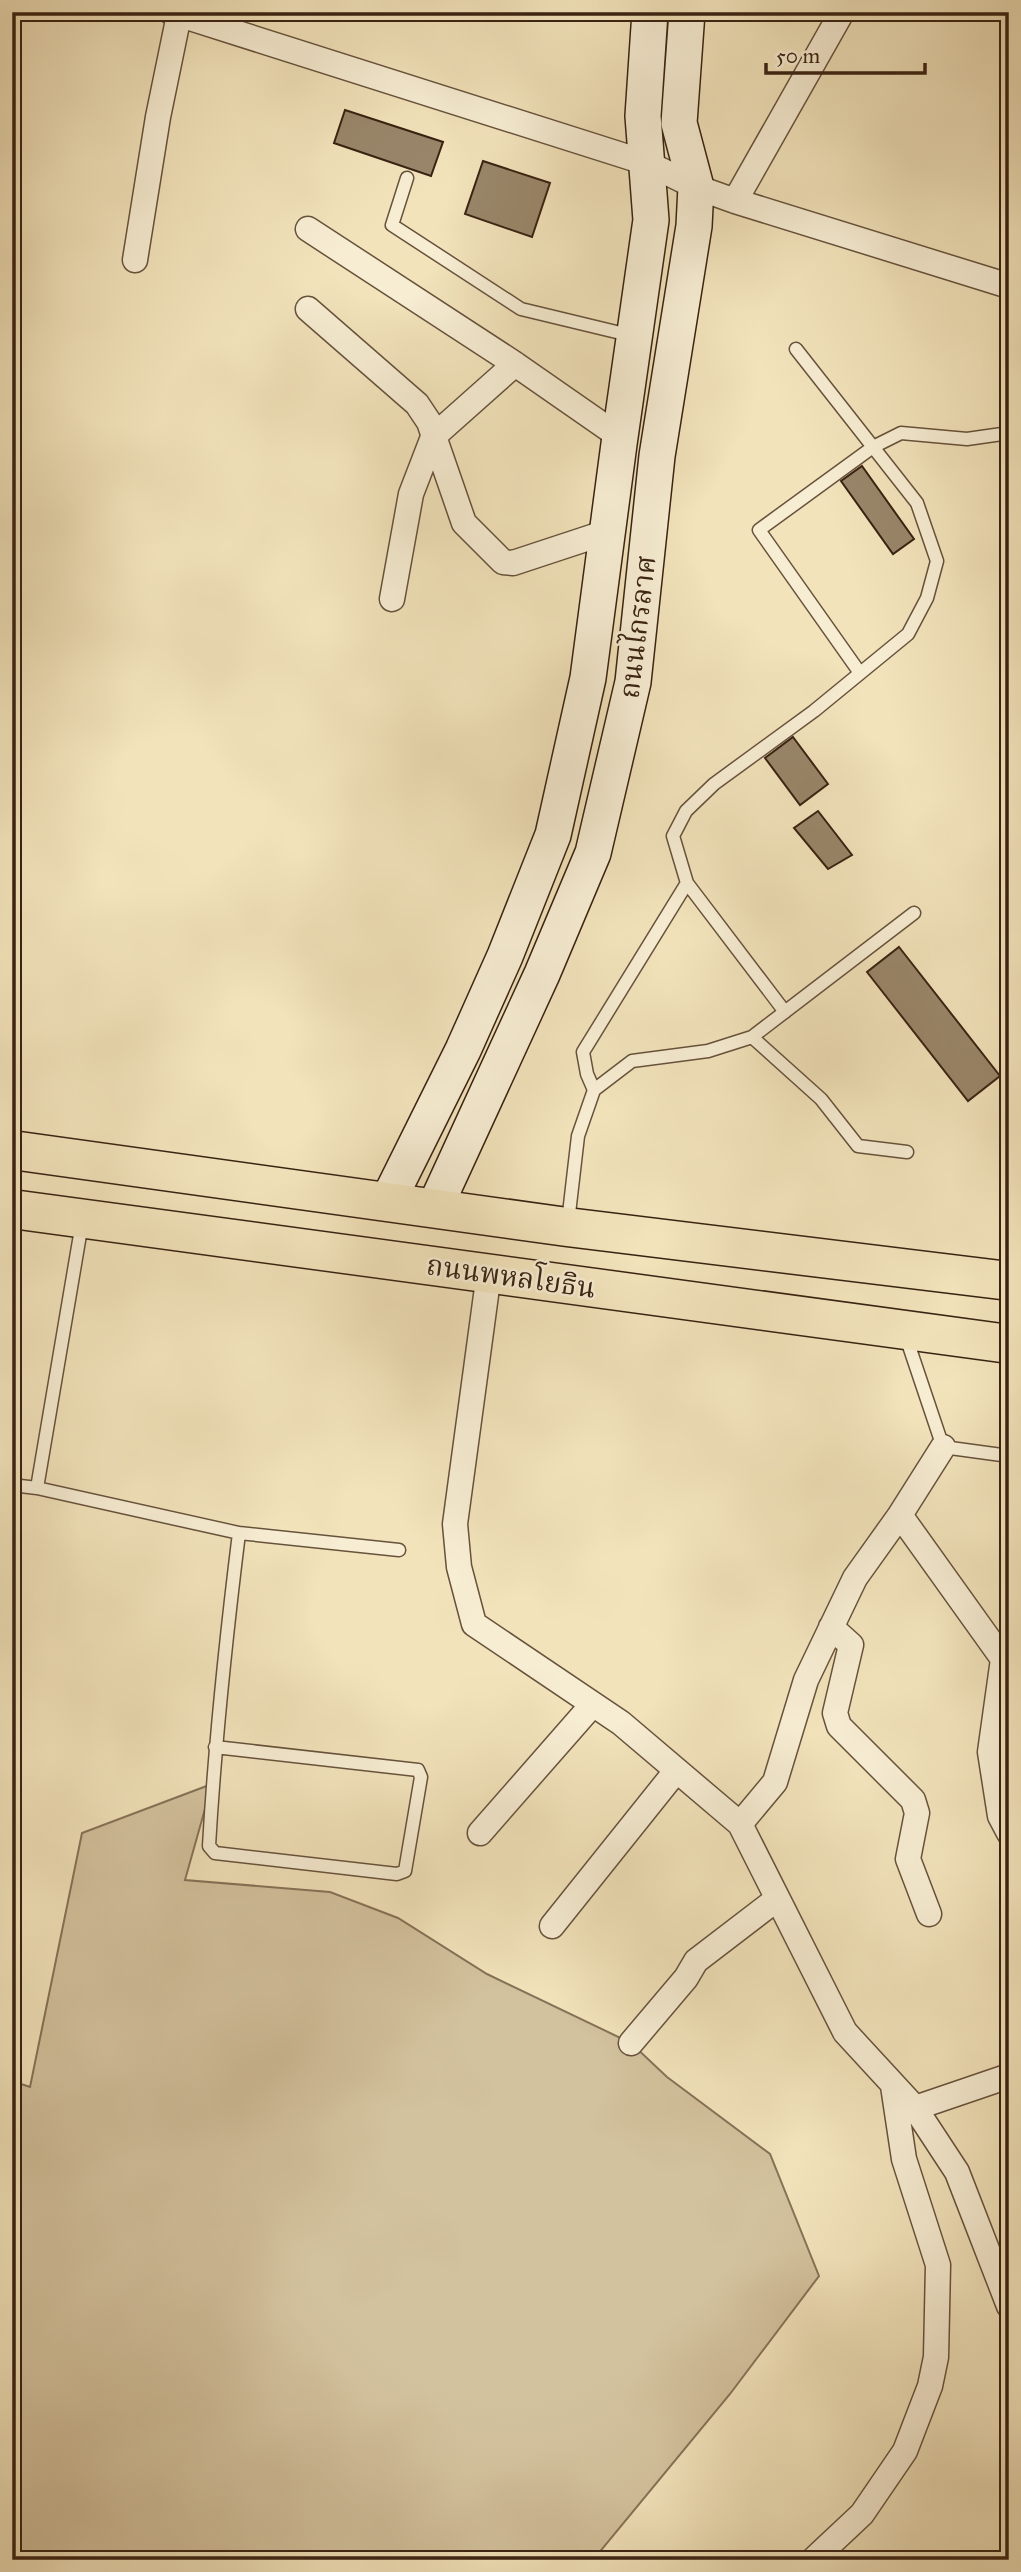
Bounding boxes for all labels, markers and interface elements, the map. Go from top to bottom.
scale bar [766,32,925,76]
text: 50 m [776,43,821,69]
street label: ถนนไกรลาศ [609,553,664,700]
street label: ถนนพหลโยธิน [424,1245,598,1306]

